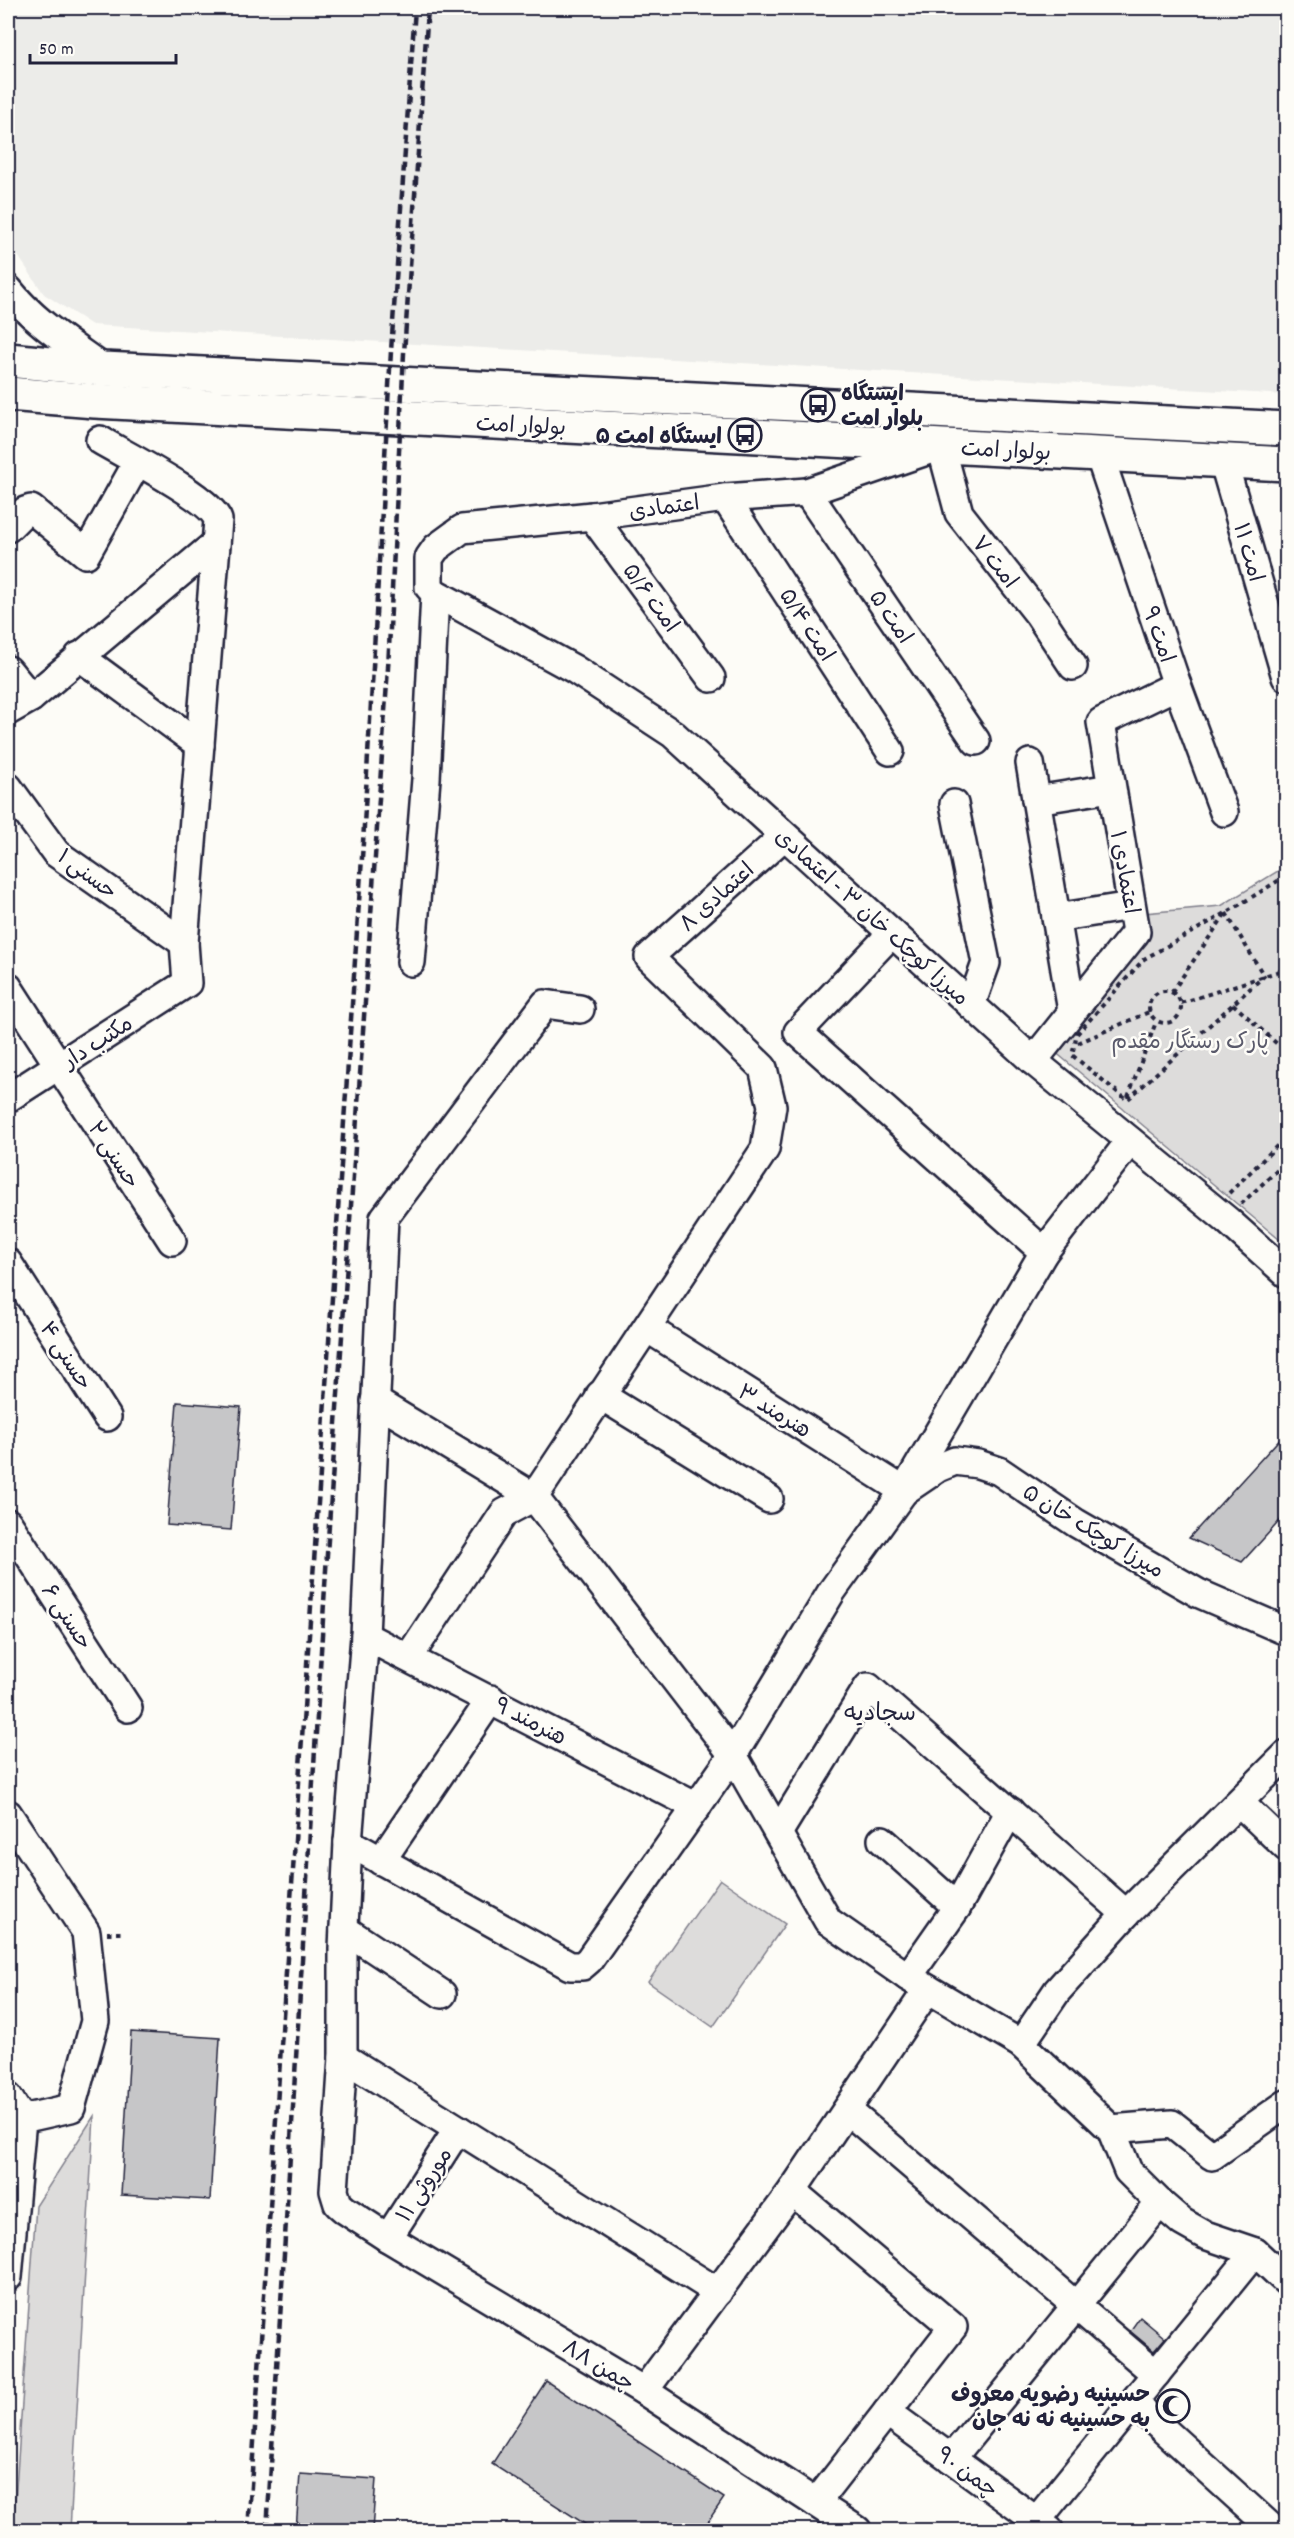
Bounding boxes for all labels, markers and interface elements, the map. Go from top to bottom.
scale bar [30,27,176,65]
text: 50 m [39,38,74,63]
place label: ایستگاه بلوار امت [841,379,923,436]
bus stop icon: ایستگاه بلوار امت [800,387,836,423]
street label: بولوار امت [475,410,567,445]
bus stop icon: ایستگاه امت ۵ [727,417,763,453]
place label: ایستگاه امت ۵ [595,422,722,454]
street label: بولوار امت [960,435,1052,470]
street label: اعتمادی [627,489,702,530]
street label: امت ۱۱ [1223,520,1270,586]
street label: امت ۷ [963,530,1024,596]
street label: امت ۵/۶ [613,558,685,640]
street label: امت ۵/۴ [770,583,840,669]
street label: امت ۵ [860,585,919,651]
street label: امت ۹ [1133,603,1181,668]
street label: میرزا کوچک خان ۳ - اعتمادی [767,823,975,1014]
street label: اعتمادی ۱ [1100,829,1145,917]
street label: حسنی ۱ [49,843,122,909]
street label: اعتمادی ۸ [674,856,763,941]
street label: مکتب دار [56,1010,140,1079]
park label: پارک رستگار مقدم [1111,1028,1269,1059]
street label: حسنی ۲ [79,1116,145,1196]
street label: حسنی ۴ [30,1316,98,1397]
street label: هنرمند ۳ [730,1378,816,1448]
street label: میرزا کوچک خان ۵ [1015,1478,1169,1588]
street label: حسنی ۶ [32,1579,98,1657]
street label: هنرمند ۹ [488,1691,571,1755]
district label: سجادیه [844,1698,916,1732]
street label: موروثی ۱۱ [390,2142,462,2229]
street label: چمن ۸۸ [555,2333,639,2401]
place label: حسینیه رضویه معروف به حسینیه نه نه جان [951,2381,1150,2437]
mosque icon: حسینیه رضویه معروف به حسینیه نه نه جان [1155,2388,1191,2424]
street label: چمن ۹۰ [929,2441,1003,2507]

